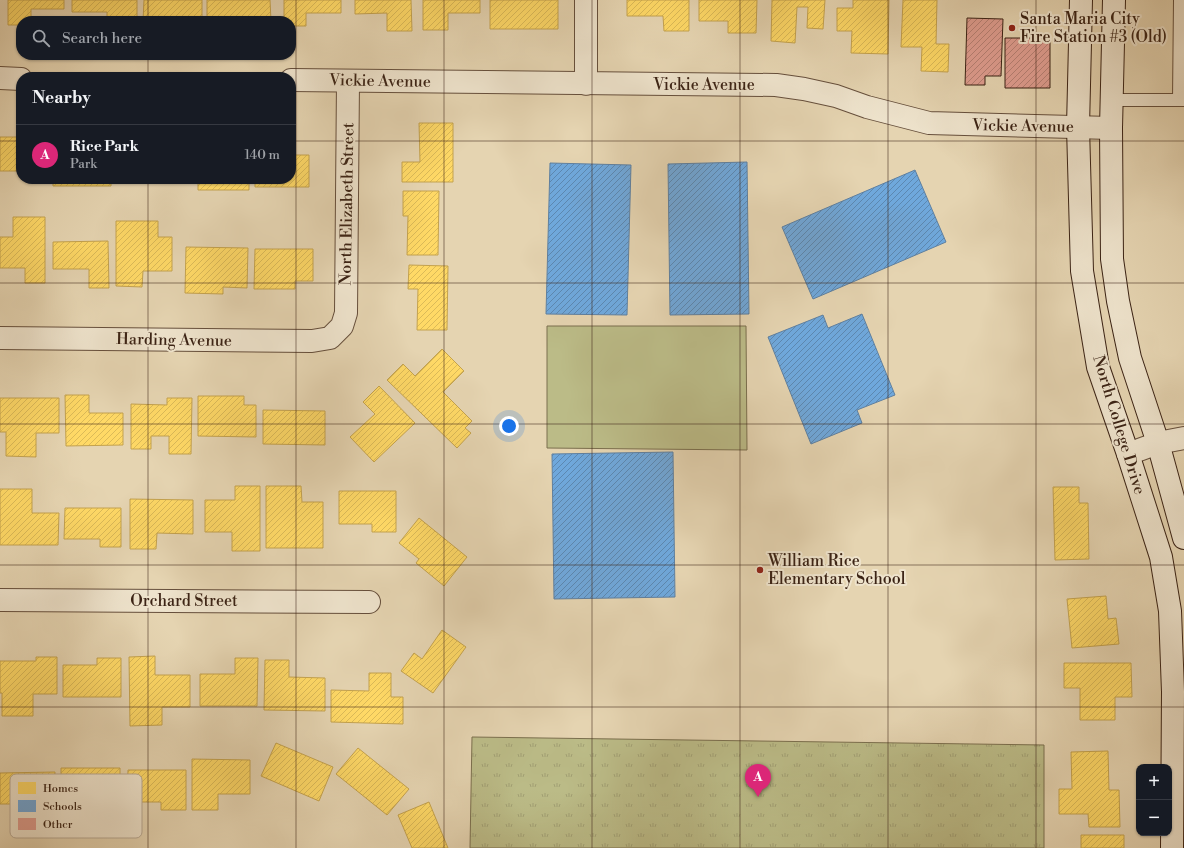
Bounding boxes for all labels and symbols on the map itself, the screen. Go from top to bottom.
place label: Santa Maria City Fire Station #3 (Old) [1020,9,1167,47]
marker: Santa Maria City Fire Station #3 (Old) [1007,23,1017,33]
street label: Vickie Avenue [328,70,431,92]
street label: Vickie Avenue [652,75,755,95]
street label: Vickie Avenue [971,115,1074,137]
street label: North Elizabeth Street [336,122,358,286]
street label: Harding Avenue [116,329,232,351]
street label: North College Drive [1088,353,1150,497]
your location [499,416,519,436]
place label: William Rice Elementary School [767,551,906,589]
marker: William Rice Elementary School [755,565,765,575]
street label: Orchard Street [130,591,238,611]
pin: A [745,764,771,797]
legend [10,774,142,838]
text: Homes [43,782,78,796]
text: Schools [43,800,82,814]
text: Other [43,818,73,832]

